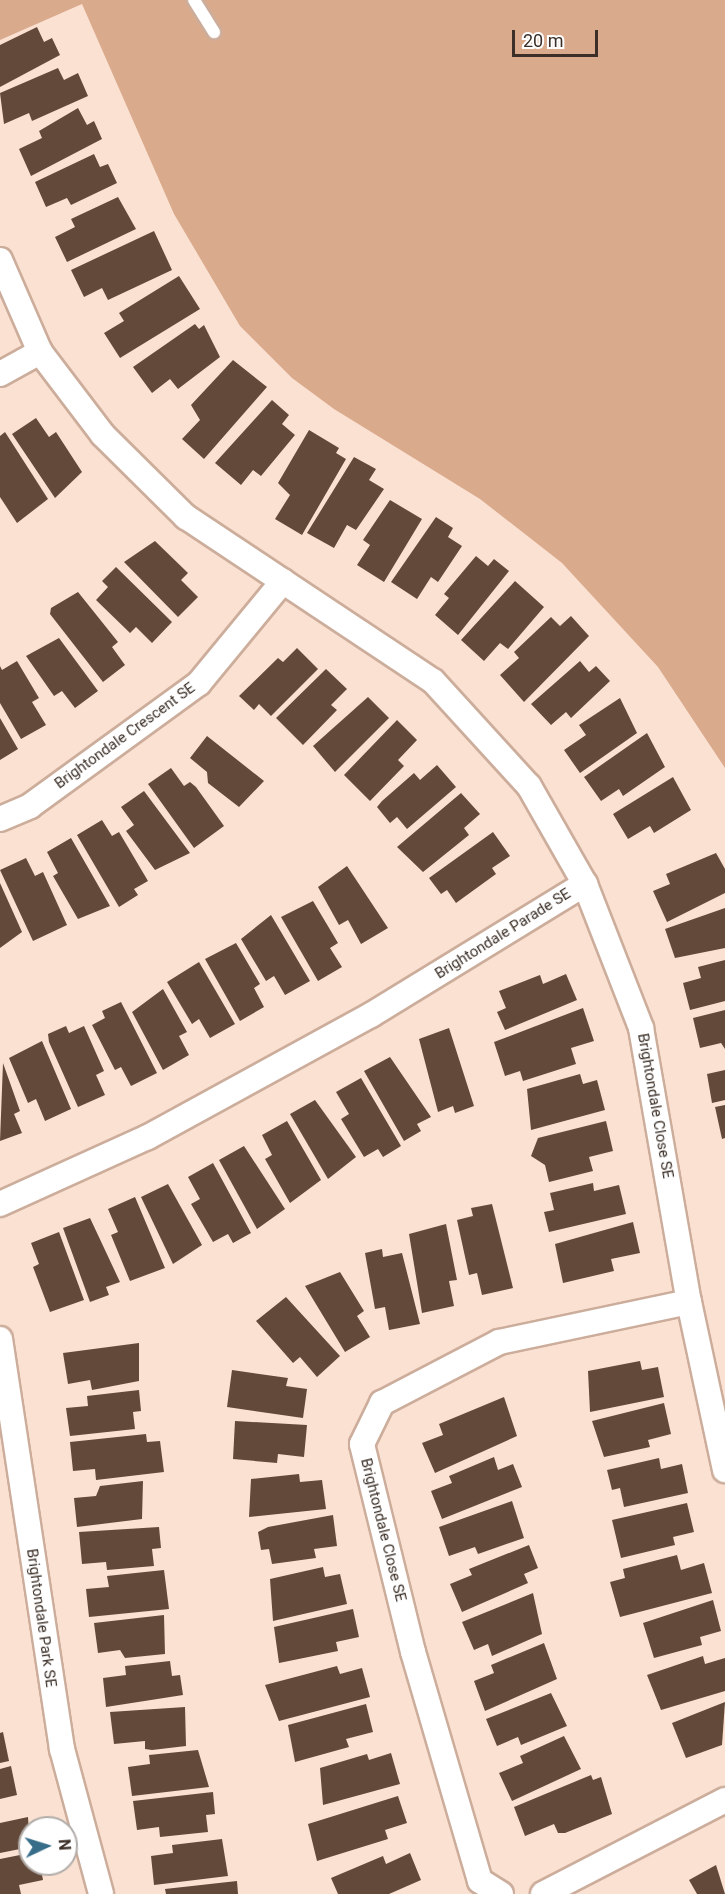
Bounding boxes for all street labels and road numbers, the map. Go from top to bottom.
street label: Brightondale Crescent SE [51,679,199,793]
street label: Brightondale Parade SE [432,885,574,983]
street label: Brightondale Close SE [633,1032,677,1180]
street label: Brightondale Close SE [356,1456,410,1604]
street label: Brightondale Park SE [22,1548,60,1688]

